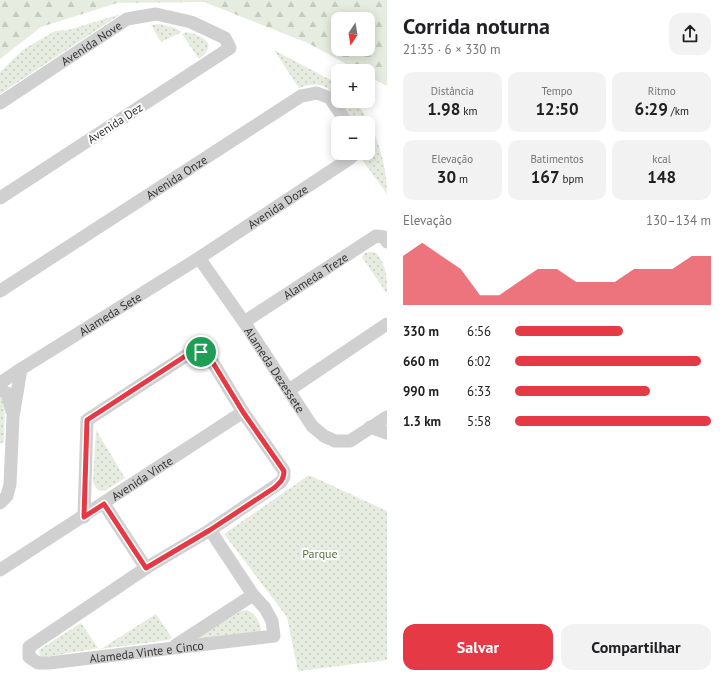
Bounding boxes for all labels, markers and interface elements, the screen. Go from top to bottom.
north arrow [331,12,375,56]
map controls [331,12,375,160]
text: Corrida noturna [403,12,550,40]
button: share [669,13,711,55]
street label: Avenida Nove [58,17,124,68]
text: 21:35 · 6 × 330 m [403,41,500,58]
button: + [331,64,375,108]
text: Distância [431,84,474,98]
text: Tempo [541,84,573,98]
text: Ritmo [648,84,676,98]
text: 1.98 [427,98,460,120]
text: 12:50 [535,98,579,120]
text: 6:29 [634,98,668,120]
street label: Avenida Dez [85,100,145,146]
text: km [460,104,477,118]
text: /km [668,104,689,118]
button: − [331,116,375,160]
street label: Avenida Onze [143,152,210,202]
text: Elevação [432,152,473,166]
text: Batimentos [530,152,584,166]
text: kcal [652,152,671,166]
text: 30 [437,166,456,188]
text: 167 [531,166,560,188]
text: 148 [647,166,676,188]
text: m [456,172,468,186]
text: bpm [560,172,583,186]
street label: Avenida Doze [244,181,310,232]
text: Elevação [403,212,452,229]
text: 130–134 m [646,212,711,229]
street label: Alameda Treze [280,249,350,302]
street label: Alameda Sete [76,289,144,339]
text: 330 m [403,323,439,340]
text: 6:56 [467,323,491,340]
street label: Alameda Dezessete [242,324,309,415]
pin [184,335,218,369]
icon: arrive [190,341,212,363]
text: 660 m [403,353,439,370]
text: 6:02 [467,353,491,370]
text: 990 m [403,383,439,400]
text: 6:33 [467,383,491,400]
text: 1.3 km [403,413,441,430]
text: 5:58 [467,413,491,430]
street label: Avenida Vinte [108,452,175,503]
park label: Parque [302,546,338,561]
button: Salvar [403,624,553,670]
button: Compartilhar [561,624,711,670]
street label: Alameda Vinte e Cinco [88,637,204,666]

